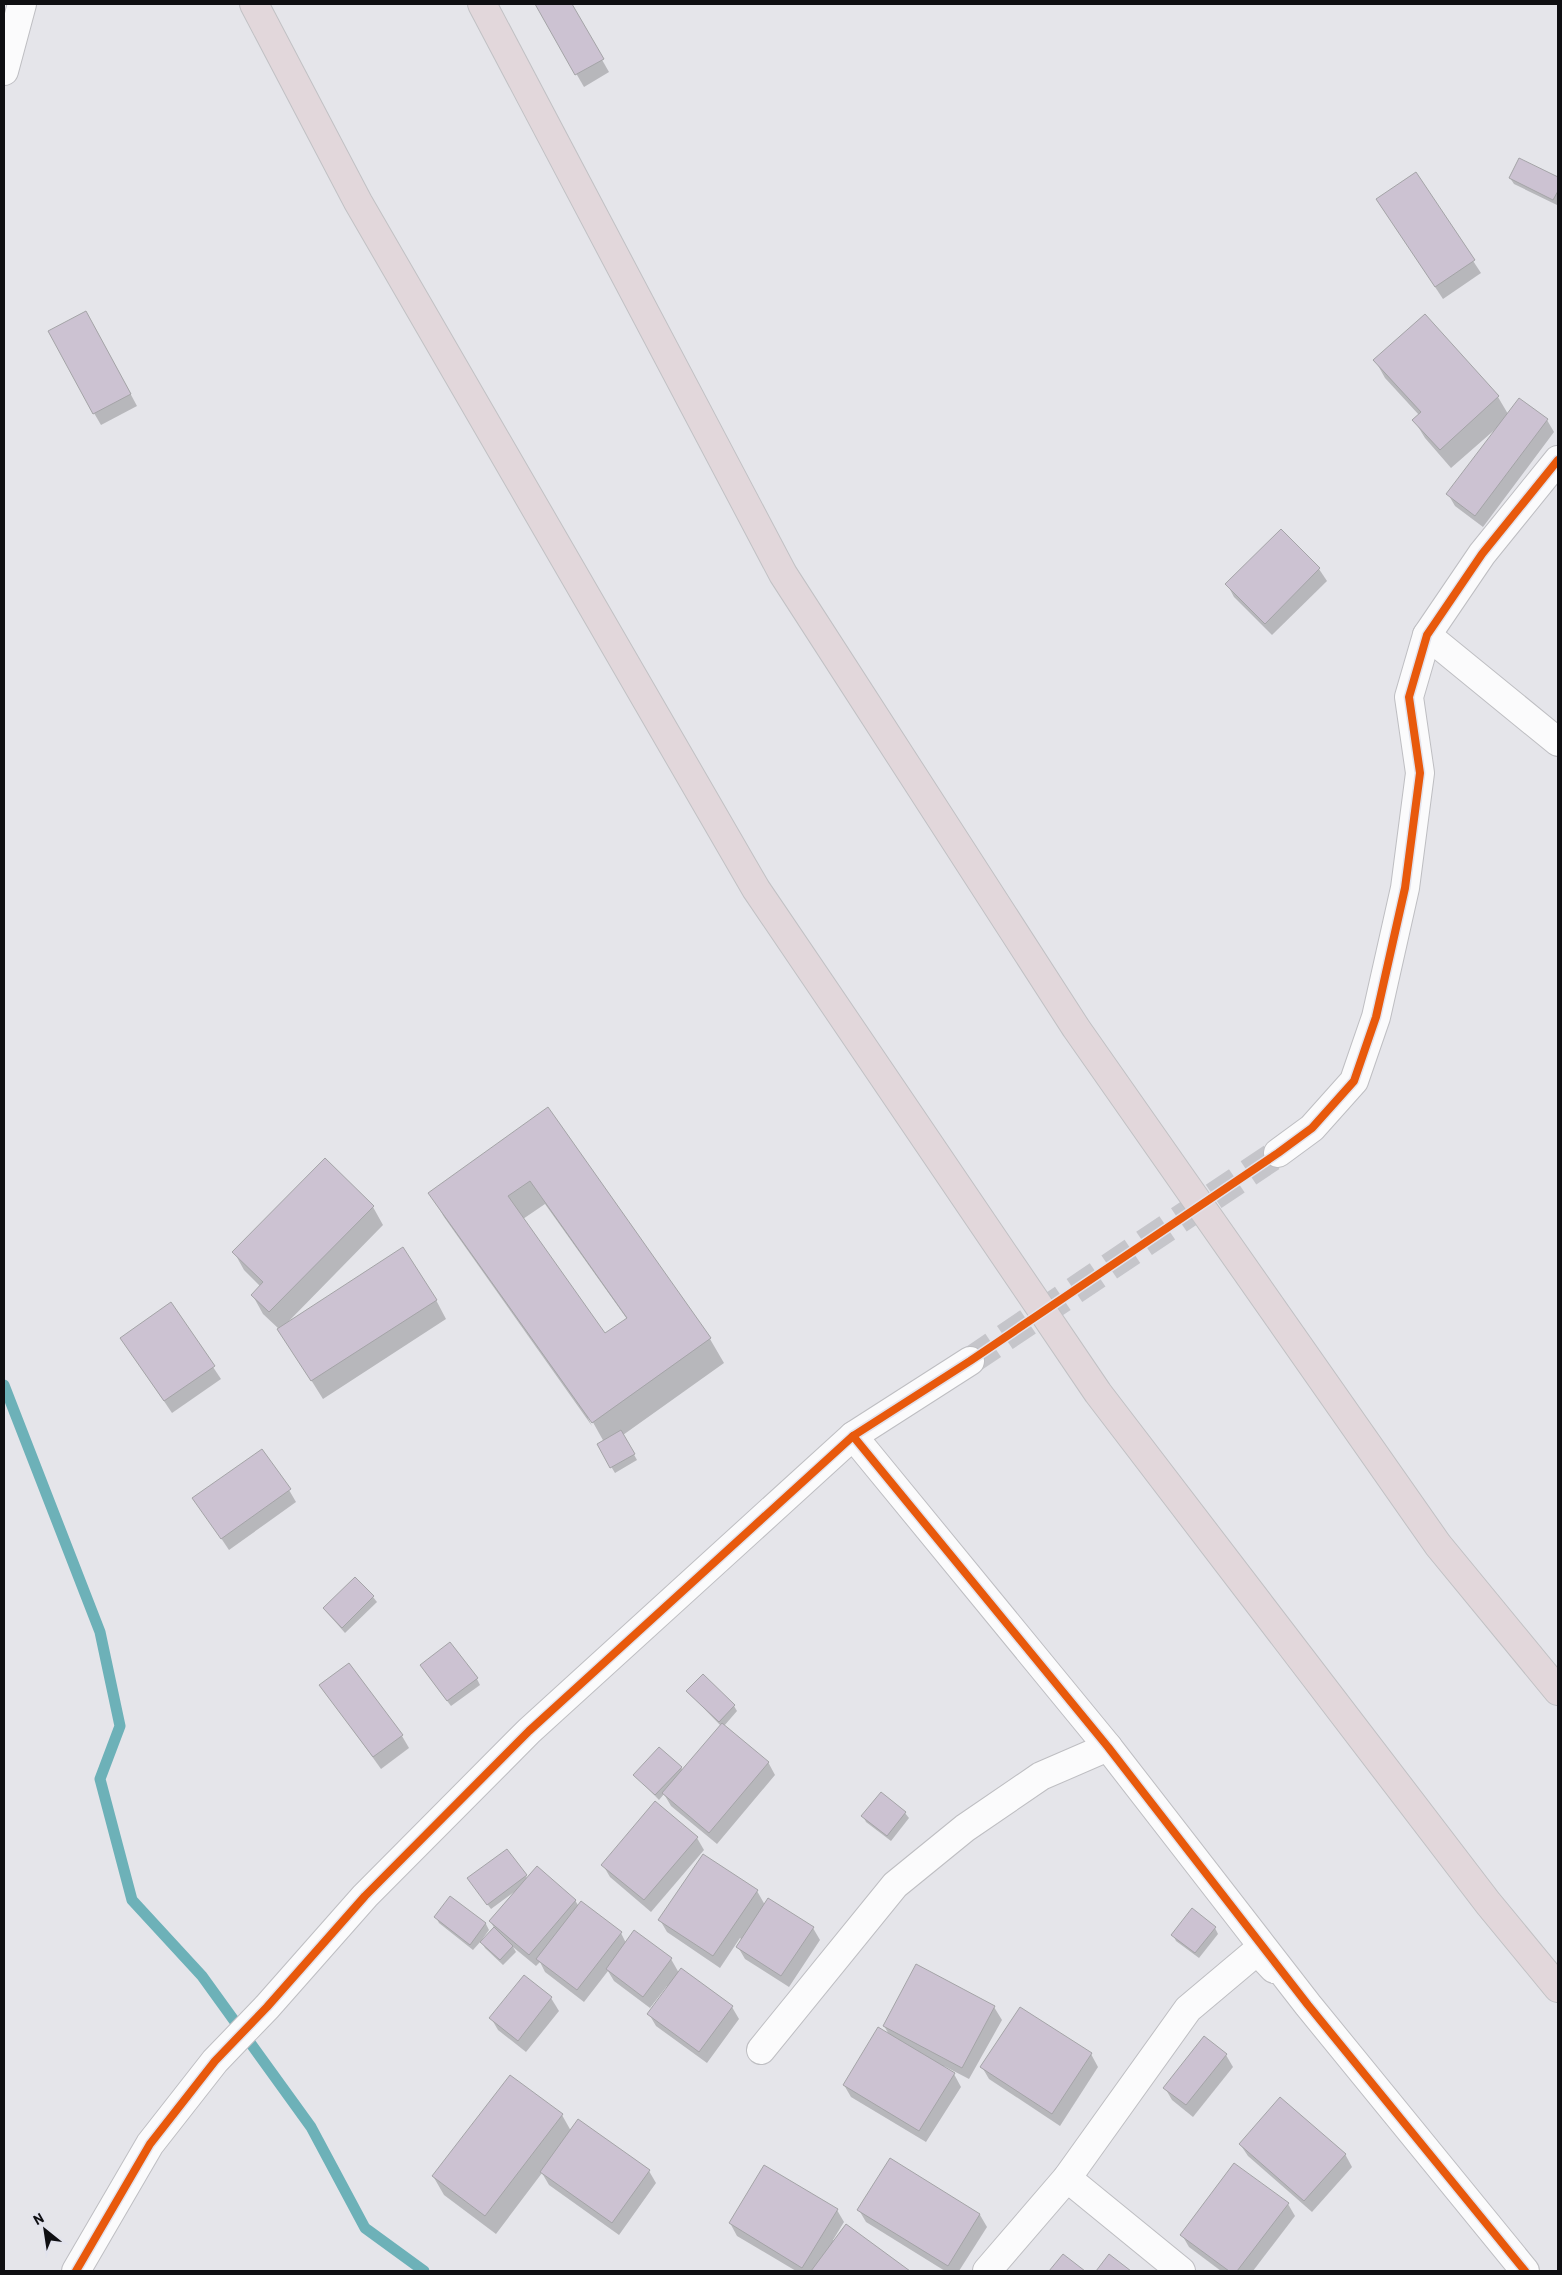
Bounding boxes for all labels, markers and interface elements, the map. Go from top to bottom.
north arrow [20,2205,70,2255]
text: N [30,2209,47,2228]

